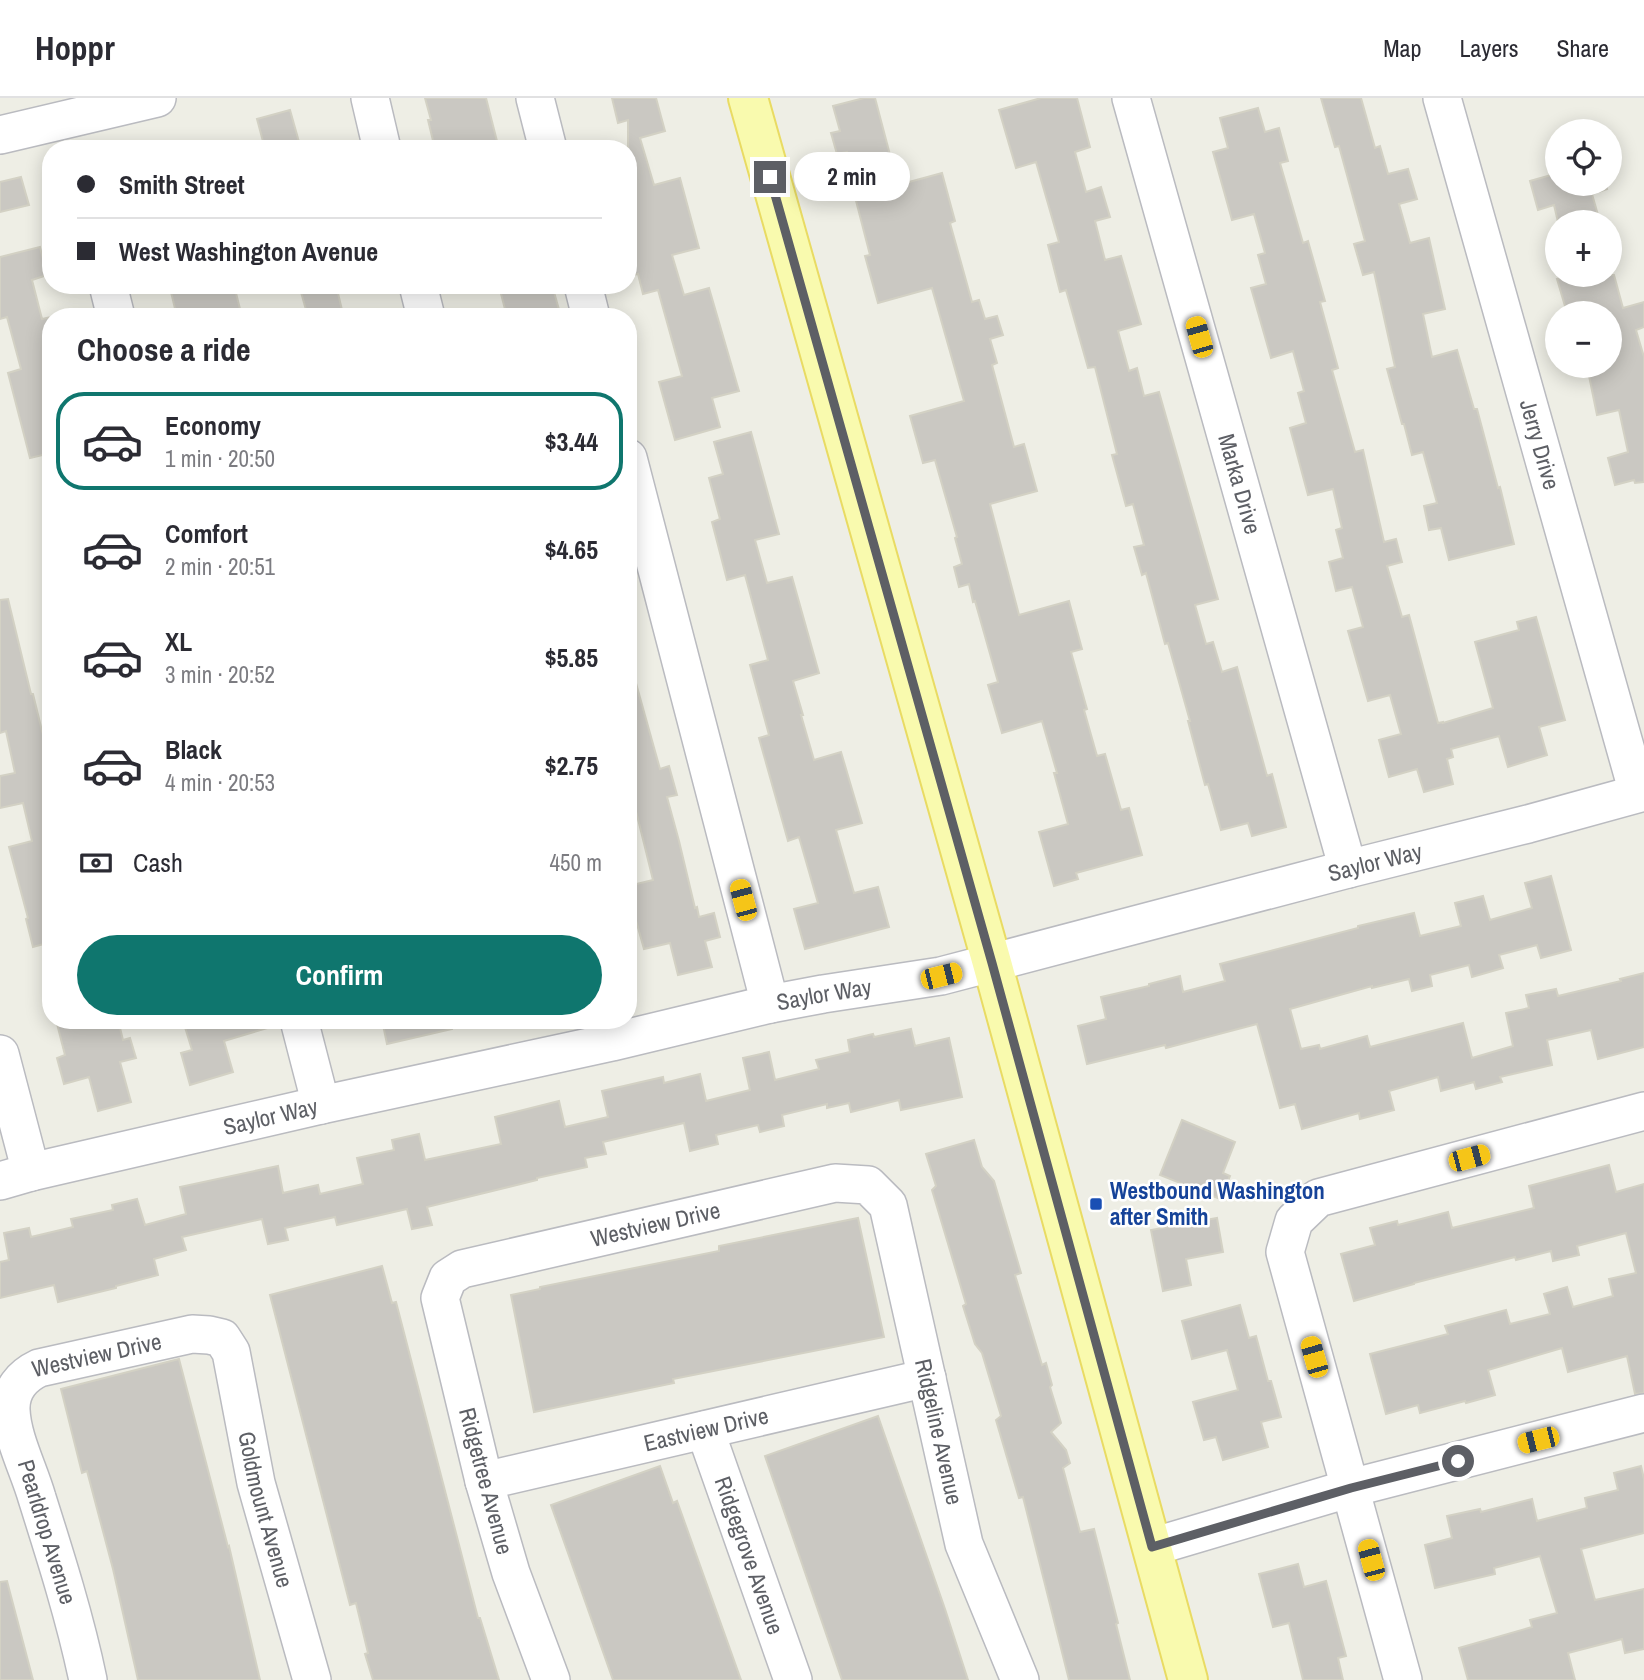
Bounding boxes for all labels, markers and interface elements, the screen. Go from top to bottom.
text: Hoppr [35,26,115,70]
text: Map [1383,32,1421,64]
text: Layers [1459,32,1518,64]
text: Share [1556,32,1609,64]
map controls [1545,119,1622,378]
button: locate [1545,119,1622,196]
callout: 2 min [794,153,910,202]
route end [754,161,786,193]
text: 2 min [827,161,877,192]
text: Smith Street [119,167,245,202]
button: + [1545,210,1622,287]
text: West Washington Avenue [119,234,378,269]
button: − [1545,301,1622,378]
car [1184,314,1215,360]
text: Choose a ride [77,328,251,371]
street label: Jerry Drive [1513,396,1568,493]
text: Economy [165,408,261,443]
icon: car [81,410,144,473]
text: $3.44 [545,424,598,459]
street label: Marka Drive [1211,430,1269,538]
text: 1 min · 20:50 [165,443,275,474]
text: Comfort [165,516,248,551]
icon: car [81,518,144,581]
text: $4.65 [545,532,598,567]
text: 2 min · 20:51 [165,551,275,582]
text: XL [165,624,192,659]
icon: car [81,626,144,689]
text: $5.85 [545,640,598,675]
text: 3 min · 20:52 [165,659,275,690]
text: Black [165,732,222,767]
icon: car [81,734,144,797]
text: $2.75 [545,748,598,783]
text: 4 min · 20:53 [165,767,275,798]
street label: Saylor Way [1324,835,1426,889]
icon: cash [77,844,115,882]
text: Cash [133,845,183,880]
text: 450 m [550,847,602,878]
car [728,877,759,923]
button: Confirm [77,935,602,1015]
car [919,961,964,991]
street label: Saylor Way [774,971,874,1017]
street label: Saylor Way [220,1090,321,1142]
car [1446,1142,1493,1174]
place label: Westbound Washington after Smith [1110,1175,1325,1232]
street label: Westview Drive [588,1194,723,1254]
marker: Westbound Washington after Smith [1088,1196,1104,1212]
street label: Westview Drive [29,1325,164,1384]
car [1299,1334,1330,1380]
street label: Ridgeline Avenue [908,1356,971,1508]
street label: Eastview Drive [641,1399,771,1458]
street label: Ridgetree Avenue [452,1404,521,1558]
car [1516,1425,1561,1455]
street label: Goldmount Avenue [231,1429,301,1591]
route start [1442,1445,1474,1477]
street label: Pearldrop Avenue [11,1456,84,1608]
street label: Ridgegrove Avenue [708,1472,792,1638]
car [1356,1537,1387,1583]

